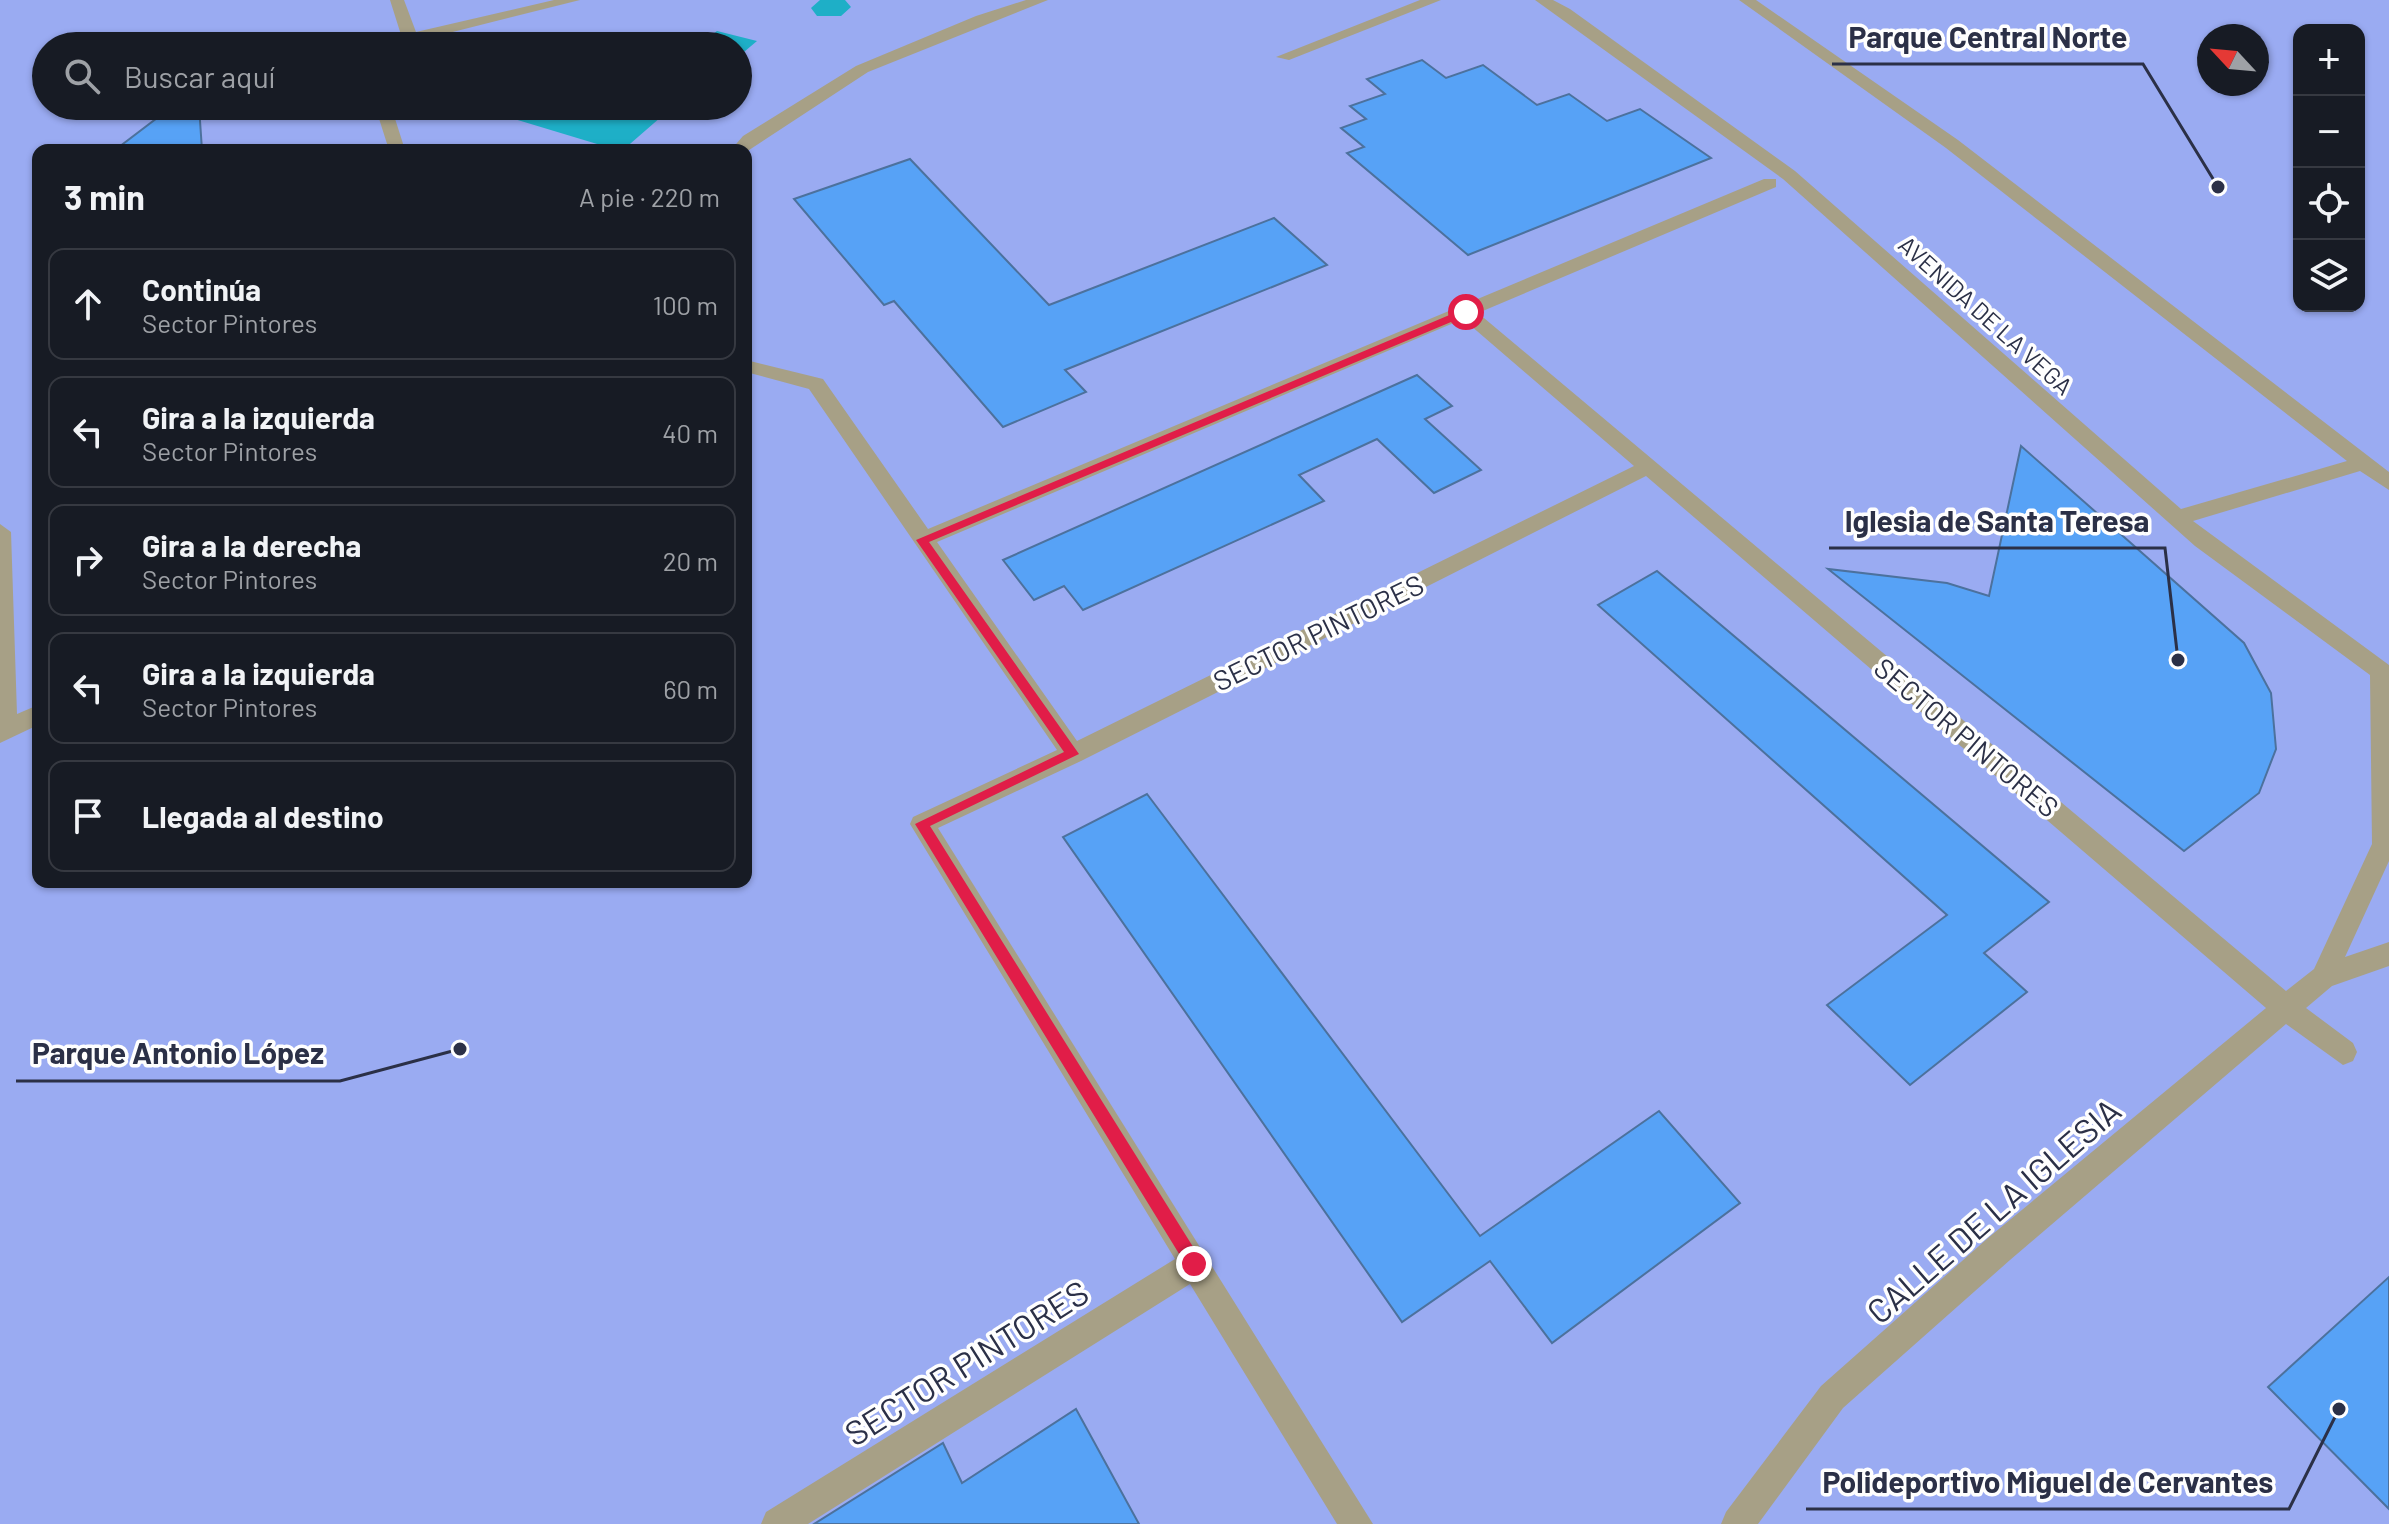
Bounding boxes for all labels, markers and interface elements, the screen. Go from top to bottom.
callout: Parque Central Norte [1832,10,2143,64]
text: Parque Central Norte [1849,18,2127,54]
north arrow [2197,24,2269,96]
map controls [2293,24,2365,312]
button: + [2293,24,2365,96]
search box [32,32,752,120]
icon: search [60,54,104,98]
text: Buscar aquí [124,58,275,94]
button: − [2293,96,2365,168]
button: locate [2293,168,2365,240]
text: 3 min [64,176,145,217]
text: A pie · 220 m [579,181,720,212]
street label: AVENIDA DE LA VEGA [1893,229,2079,401]
button: layers [2293,240,2365,312]
text: Continúa [142,271,261,307]
icon: ahead [66,282,110,326]
text: 100 m [653,289,718,320]
route start [1448,294,1484,330]
text: Sector Pintores [142,307,317,338]
text: Gira a la izquierda [142,399,375,435]
icon: left [66,410,110,454]
text: 40 m [662,417,718,448]
text: Sector Pintores [142,435,317,466]
callout: Iglesia de Santa Teresa [1829,494,2165,548]
text: Iglesia de Santa Teresa [1845,502,2149,538]
text: Gira a la derecha [142,527,361,563]
icon: right [66,538,110,582]
text: 20 m [663,545,718,576]
text: Sector Pintores [142,563,317,594]
street label: SECTOR PINTORES [1207,566,1429,698]
street label: SECTOR PINTORES [1868,650,2066,824]
text: Gira a la izquierda [142,655,375,691]
icon: left [66,666,110,710]
text: 60 m [663,673,718,704]
text: Sector Pintores [142,691,317,722]
icon: arrive [66,794,110,838]
text: Llegada al destino [142,798,384,834]
callout: Parque Antonio López [16,1027,340,1081]
text: Parque Antonio López [32,1034,324,1070]
street label: CALLE DE LA IGLESIA [1858,1089,2128,1331]
route end [1176,1246,1212,1282]
street label: SECTOR PINTORES [837,1271,1095,1453]
callout: Polideportivo Miguel de Cervantes [1806,1455,2289,1509]
text: Polideportivo Miguel de Cervantes [1823,1463,2273,1499]

